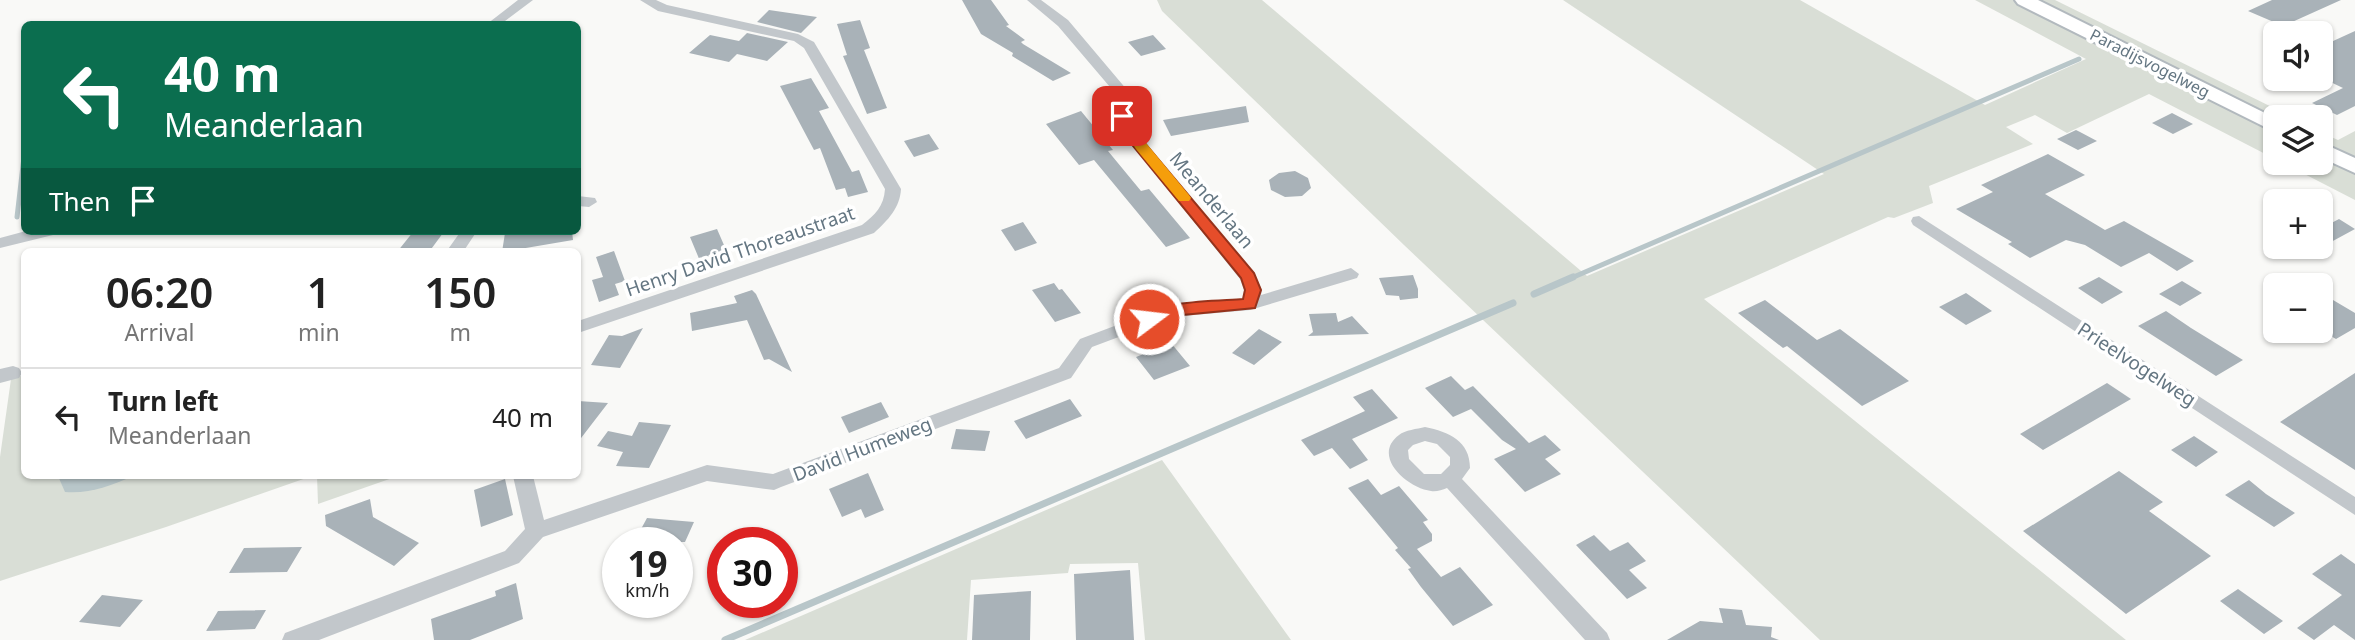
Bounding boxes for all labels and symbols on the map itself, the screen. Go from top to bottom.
street label: Paradijsvogelweg [2086,23,2214,103]
pin [1092,86,1152,146]
street label: Meanderlaan [1164,146,1260,254]
street label: Henry David Thoreaustraat [622,199,858,302]
position arrow [1112,282,1186,356]
street label: Prieelvogelweg [2073,316,2201,412]
street label: David Humeweg [789,411,935,487]
speed limit sign: 30 [707,527,798,618]

